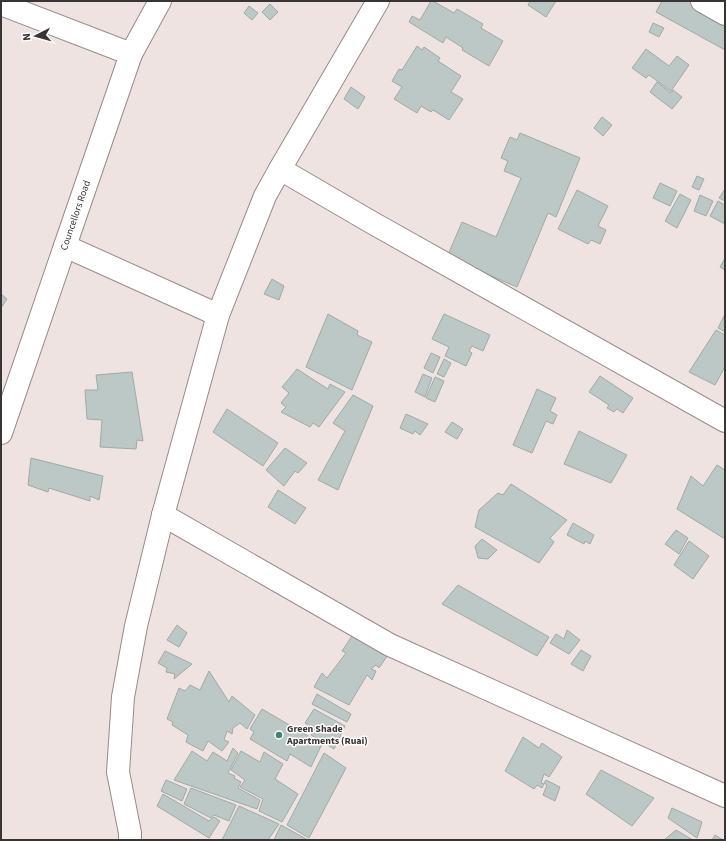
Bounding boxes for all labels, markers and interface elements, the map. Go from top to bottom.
north arrow [16,16,56,56]
text: N [19,33,34,41]
street label: Councellors Road [57,179,94,252]
place label: Green Shade Apartments (Ruai) [286,722,368,748]
marker: Green Shade Apartments (Ruai) [274,730,284,740]

